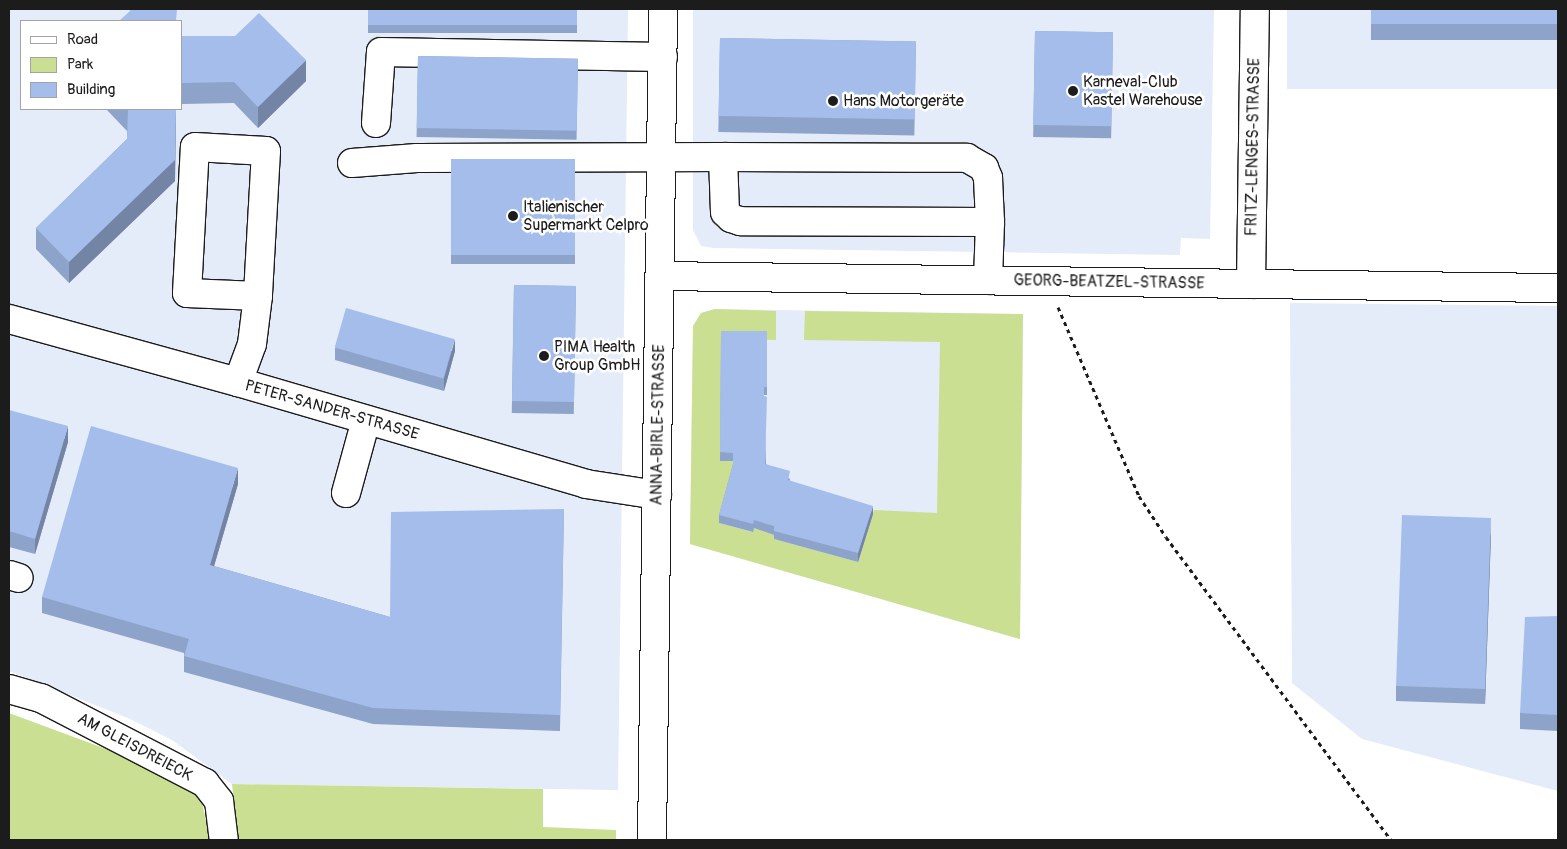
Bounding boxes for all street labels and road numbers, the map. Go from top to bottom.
street label: FRITZ-LENGES-STRASSE [1242,58,1264,236]
street label: GEORG-BEATZEL-STRASSE [1013,271,1205,293]
street label: ANNA-BIRLE-STRASSE [647,344,669,506]
street label: PETER-SANDER-STRASSE [243,376,421,444]
street label: AM GLEISDREIECK [74,709,196,785]

